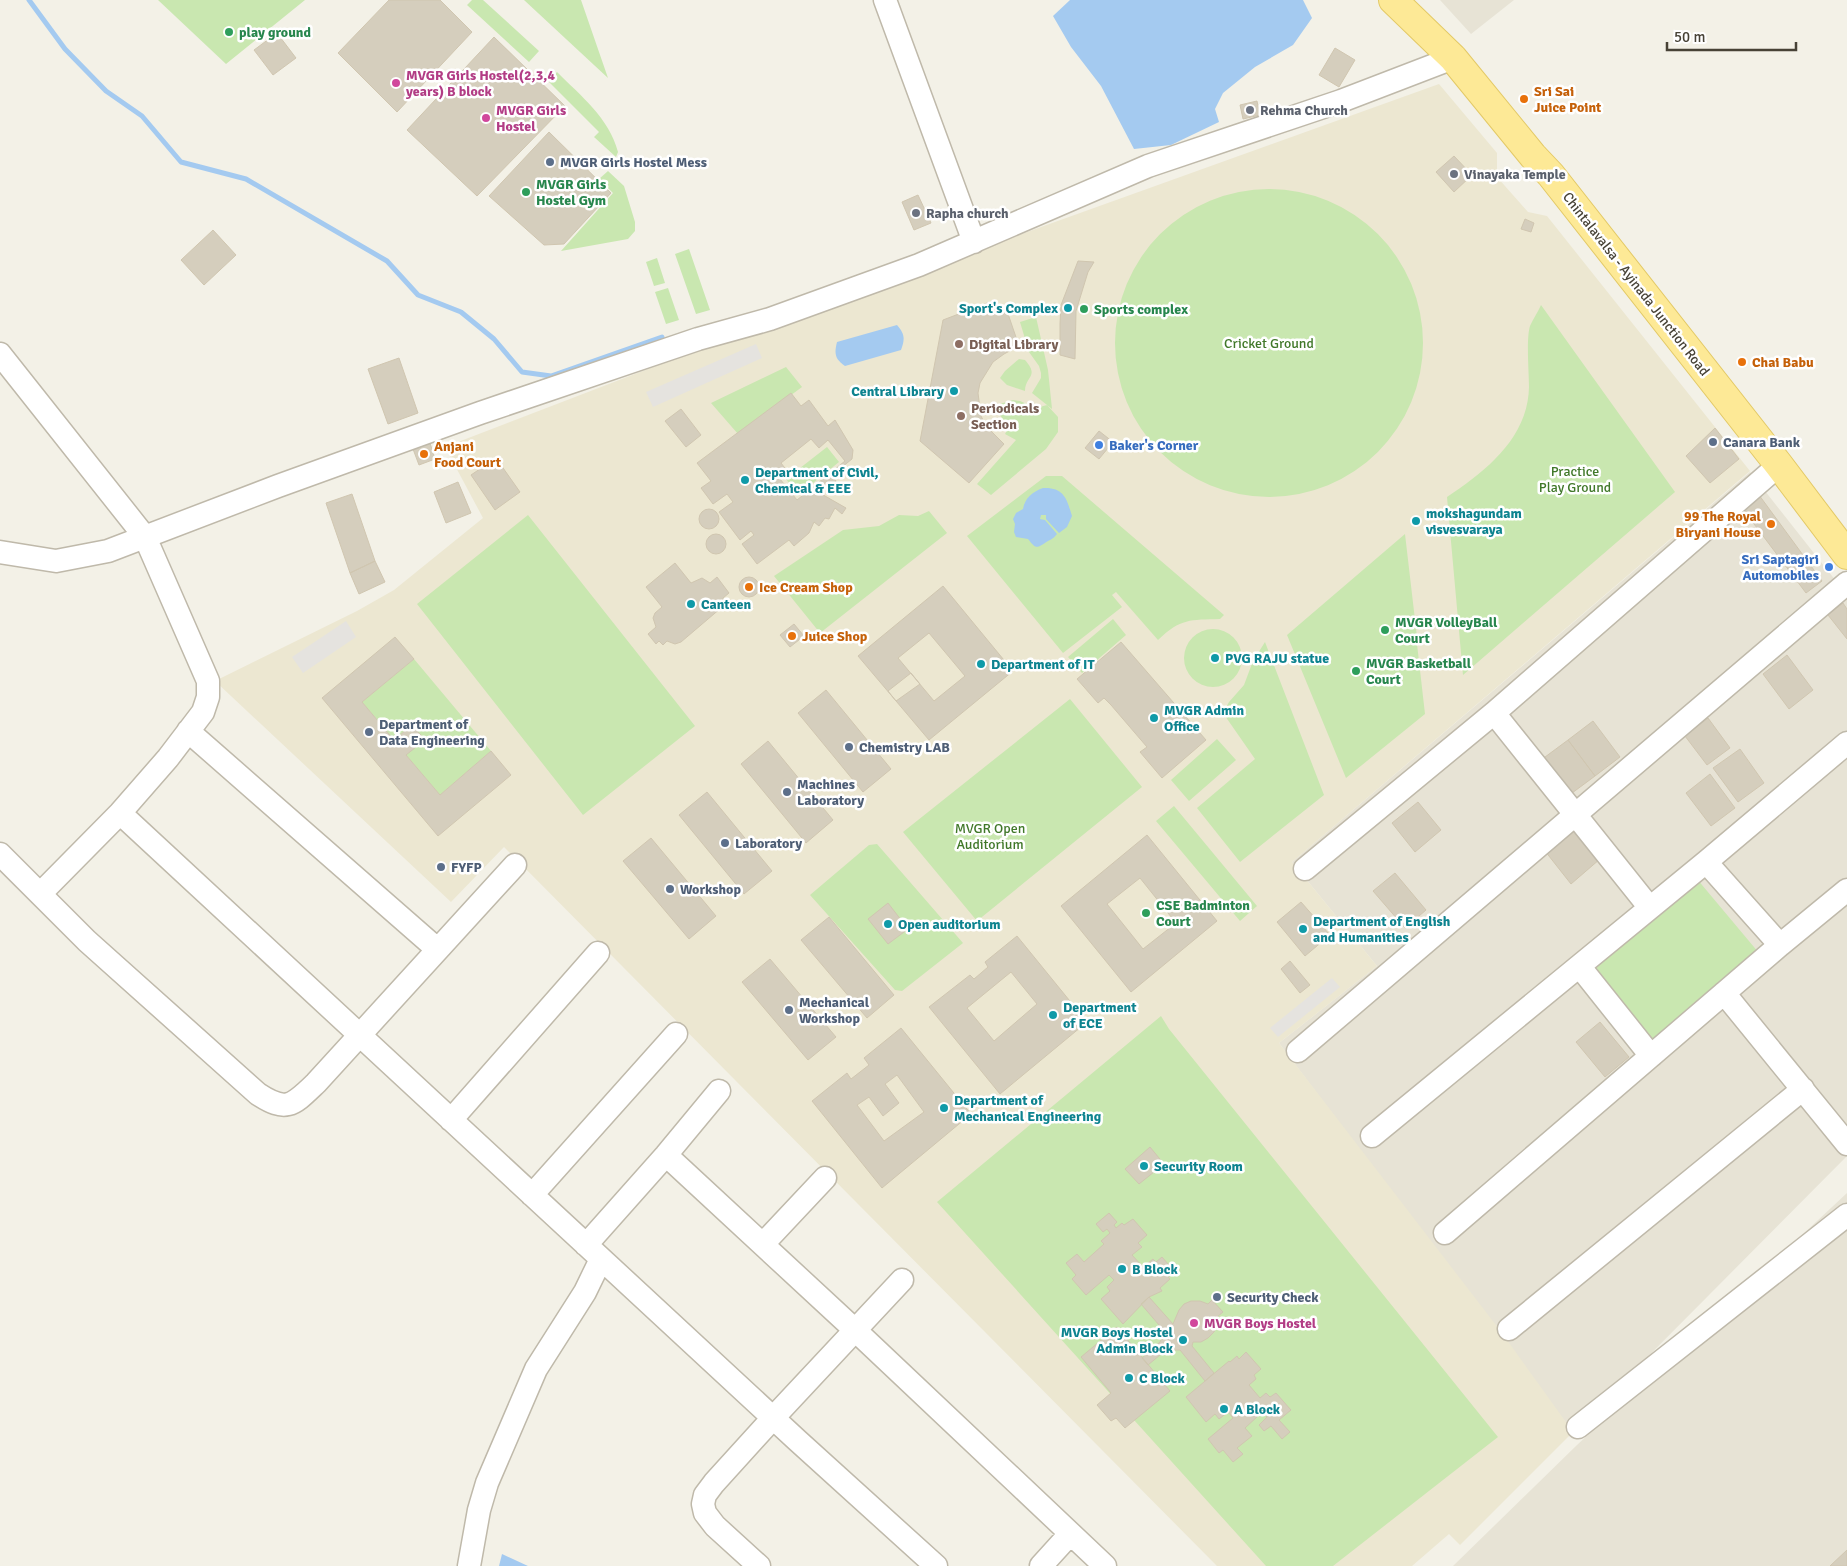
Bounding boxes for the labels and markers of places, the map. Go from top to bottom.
place label: play ground [239,24,312,41]
marker: play ground [223,26,235,38]
place label: MVGR Girls Hostel(2,3,4 years) B block [405,67,555,100]
marker: MVGR Girls Hostel(2,3,4 years) B block [390,77,402,89]
place label: Sri Sai Juice Point [1534,83,1602,116]
marker: Sri Sai Juice Point [1518,93,1530,105]
place label: MVGR Girls Hostel [496,102,566,135]
place label: Rehma Church [1260,102,1348,119]
marker: Rehma Church [1244,104,1256,116]
marker: MVGR Girls Hostel [480,112,492,124]
place label: MVGR Girls Hostel Mess [560,154,707,171]
marker: MVGR Girls Hostel Mess [544,156,556,168]
place label: Vinayaka Temple [1464,166,1566,183]
marker: Vinayaka Temple [1448,168,1460,180]
place label: MVGR Girls Hostel Gym [536,176,606,209]
marker: MVGR Girls Hostel Gym [520,186,532,198]
place label: Rapha church [926,205,1009,222]
marker: Rapha church [910,207,922,219]
place label: Sport's Complex [959,300,1058,317]
place label: Sports complex [1094,301,1188,318]
marker: Sport's Complex [1062,302,1074,314]
marker: Sports complex [1078,303,1090,315]
place label: Digital Library [969,336,1058,353]
marker: Digital Library [953,338,965,350]
place label: Chai Babu [1752,354,1814,371]
marker: Chai Babu [1736,356,1748,368]
place label: Central Library [851,383,944,400]
marker: Central Library [948,385,960,397]
place label: Periodicals Section [971,400,1039,433]
marker: Periodicals Section [955,410,967,422]
place label: Canara Bank [1723,434,1801,451]
marker: Canara Bank [1707,436,1719,448]
place label: Baker's Corner [1109,437,1199,454]
place label: Anjani Food Court [434,438,502,471]
marker: Baker's Corner [1093,439,1105,451]
marker: Anjani Food Court [418,448,430,460]
place label: Department of Civil, Chemical & EEE [755,464,879,497]
marker: Department of Civil, Chemical & EEE [739,474,751,486]
place label: mokshagundam visvesvaraya [1425,505,1522,538]
place label: 99 The Royal Biryani House [1676,508,1762,541]
marker: mokshagundam visvesvaraya [1410,515,1422,527]
marker: 99 The Royal Biryani House [1765,518,1777,530]
place label: Sri Saptagiri Automobiles [1742,551,1819,584]
marker: Sri Saptagiri Automobiles [1823,561,1835,573]
place label: Ice Cream Shop [759,579,853,596]
marker: Ice Cream Shop [743,581,755,593]
place label: Canteen [701,596,751,613]
marker: Canteen [685,598,697,610]
place label: MVGR VolleyBall Court [1395,614,1498,647]
marker: MVGR VolleyBall Court [1379,624,1391,636]
place label: Juice Shop [802,628,868,645]
marker: Juice Shop [786,630,798,642]
place label: PVG RAJU statue [1225,650,1329,667]
marker: PVG RAJU statue [1209,652,1221,664]
place label: MVGR Basketball Court [1366,655,1472,688]
place label: Department of IT [991,656,1095,673]
marker: Department of IT [975,658,987,670]
marker: MVGR Basketball Court [1350,665,1362,677]
place label: MVGR Admin Office [1164,702,1244,735]
marker: MVGR Admin Office [1148,712,1160,724]
place label: Department of Data Engineering [379,716,485,749]
marker: Department of Data Engineering [363,726,375,738]
place label: Chemistry LAB [859,739,950,756]
marker: Chemistry LAB [843,741,855,753]
place label: Machines Laboratory [797,776,864,809]
marker: Machines Laboratory [781,786,793,798]
place label: Laboratory [735,835,802,852]
marker: Laboratory [719,837,731,849]
place label: FYFP [451,859,482,876]
marker: FYFP [435,861,447,873]
place label: Workshop [680,881,741,898]
marker: Workshop [664,883,676,895]
place label: CSE Badminton Court [1156,897,1250,930]
marker: CSE Badminton Court [1140,907,1152,919]
place label: Department of English and Humanities [1313,913,1451,946]
place label: Open auditorium [898,916,1001,933]
marker: Open auditorium [882,918,894,930]
marker: Department of English and Humanities [1297,923,1309,935]
place label: Mechanical Workshop [799,994,870,1027]
place label: Department of ECE [1063,999,1137,1032]
marker: Mechanical Workshop [783,1004,795,1016]
marker: Department of ECE [1047,1009,1059,1021]
place label: Department of Mechanical Engineering [954,1092,1102,1125]
marker: Department of Mechanical Engineering [938,1102,950,1114]
place label: Security Room [1154,1158,1243,1175]
marker: Security Room [1138,1160,1150,1172]
place label: B Block [1132,1261,1178,1278]
marker: B Block [1116,1263,1128,1275]
place label: Security Check [1227,1289,1319,1306]
marker: Security Check [1211,1291,1223,1303]
place label: MVGR Boys Hostel [1204,1315,1317,1332]
marker: MVGR Boys Hostel [1188,1317,1200,1329]
place label: MVGR Boys Hostel Admin Block [1061,1324,1174,1357]
marker: MVGR Boys Hostel Admin Block [1177,1334,1189,1346]
place label: C Block [1139,1370,1185,1387]
marker: C Block [1123,1372,1135,1384]
place label: A Block [1234,1401,1281,1418]
marker: A Block [1218,1403,1230,1415]

